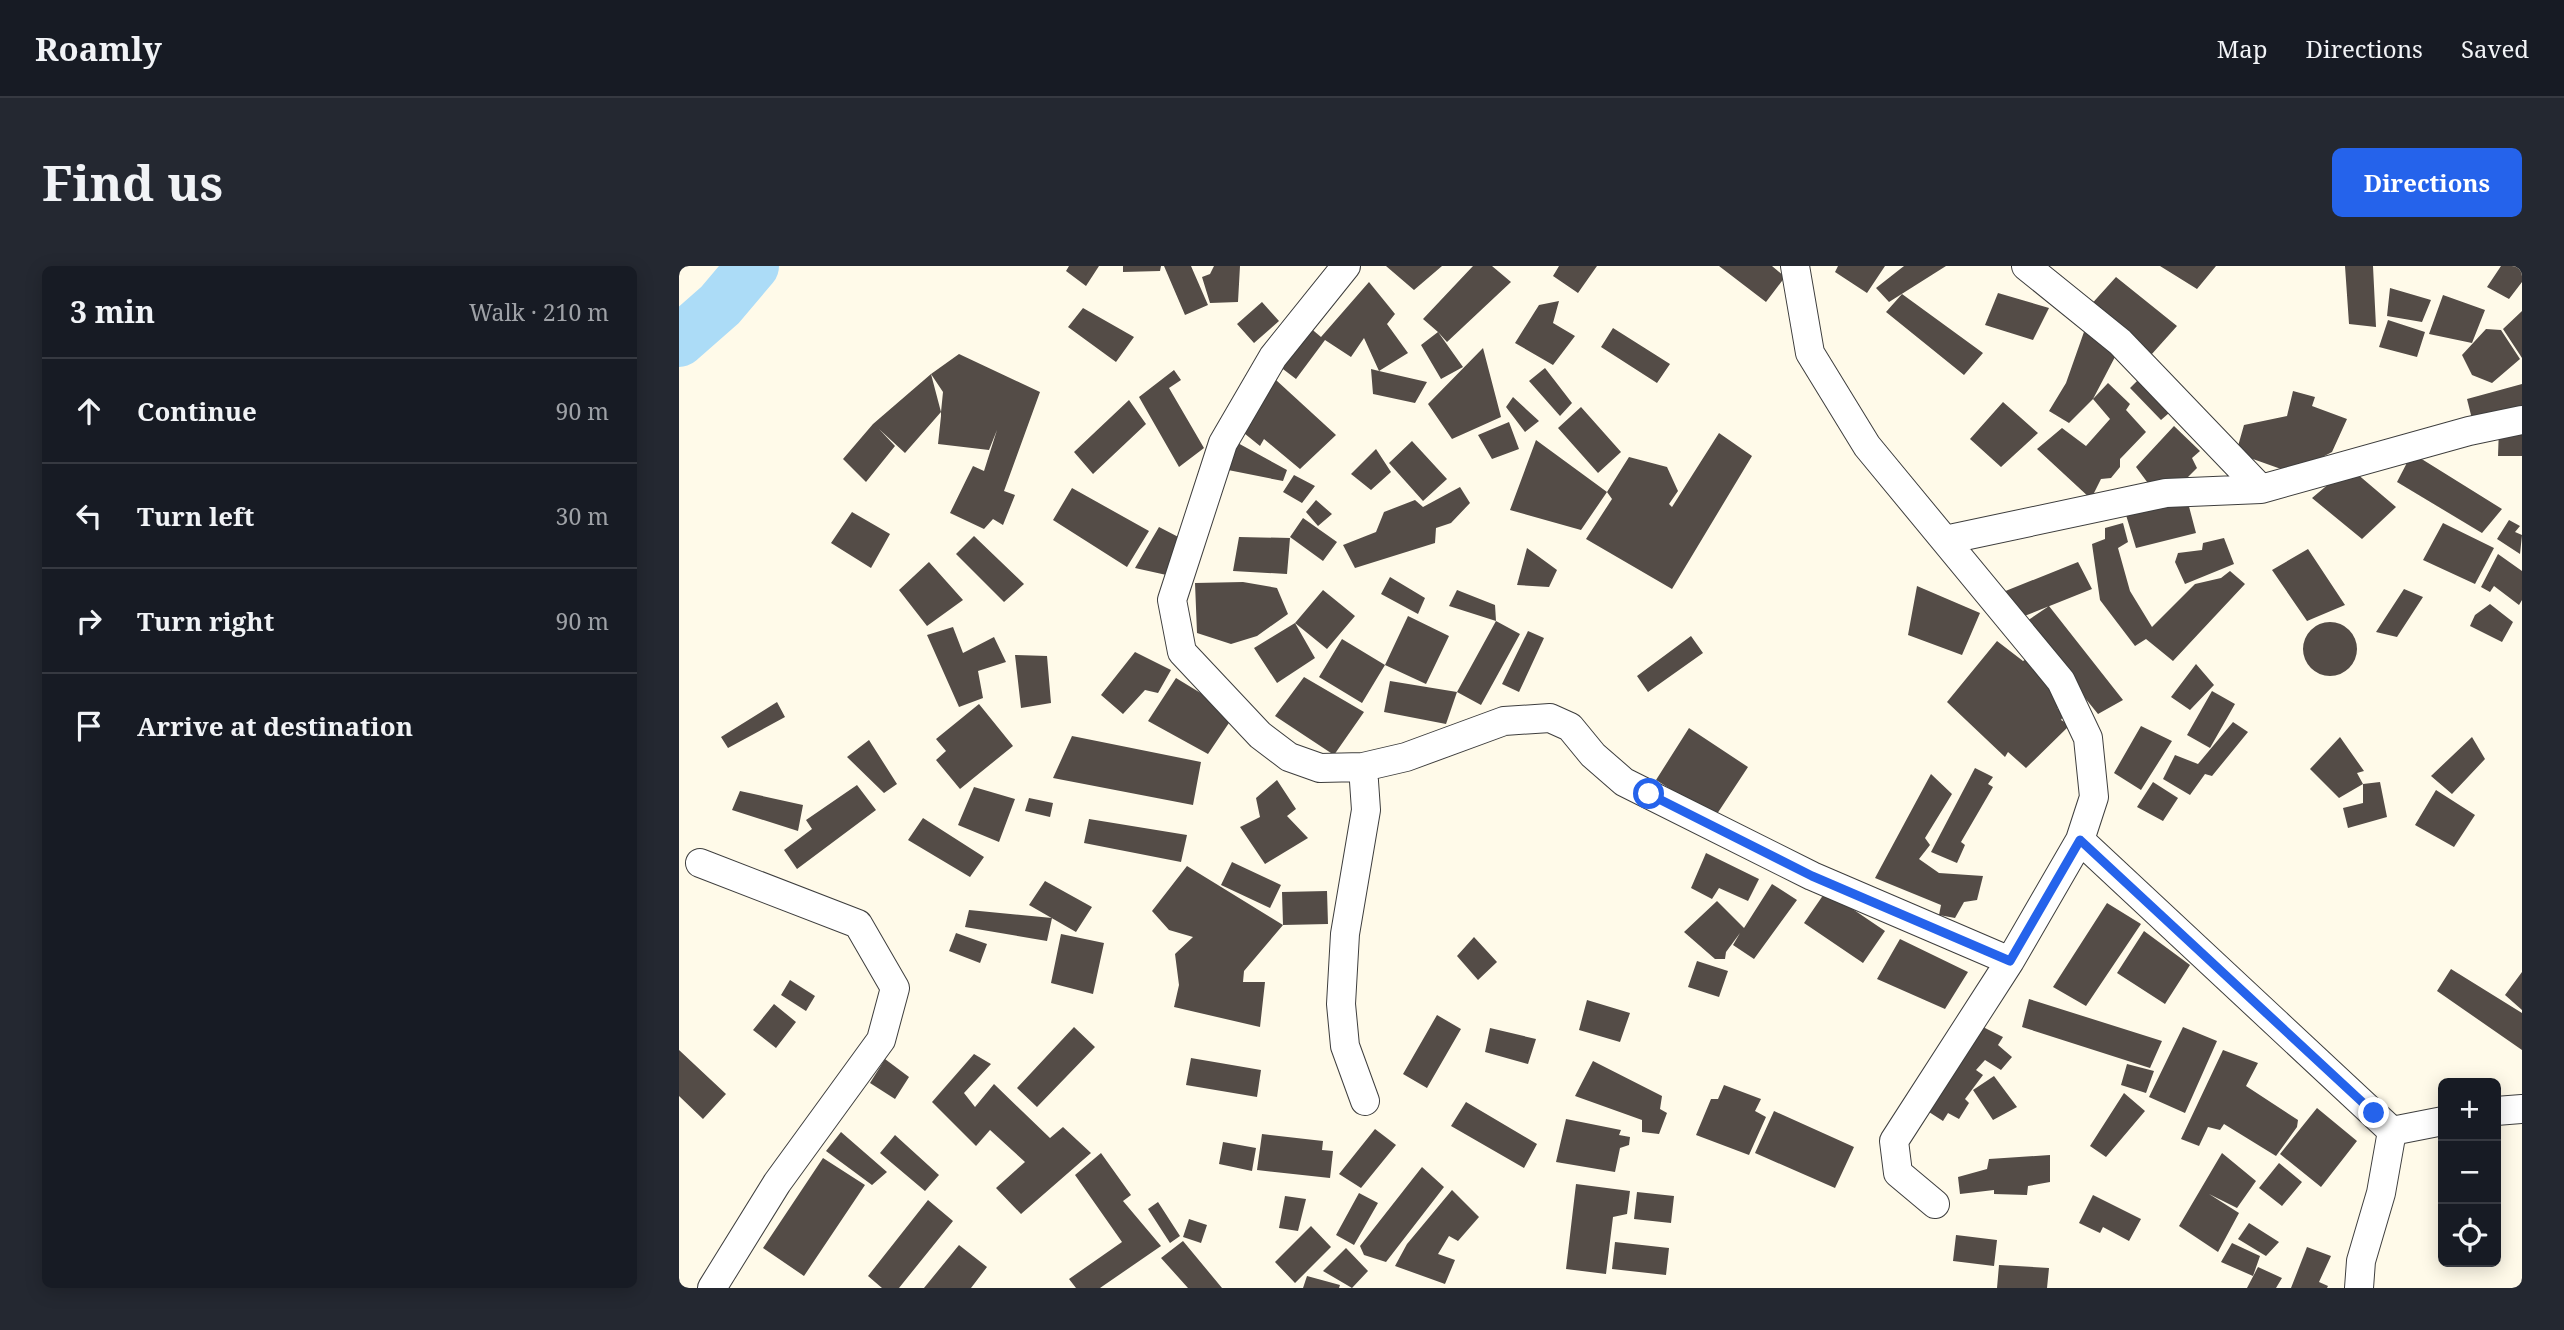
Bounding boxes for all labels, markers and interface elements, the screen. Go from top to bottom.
text: Roamly [35,26,162,71]
text: Map [2217,32,2268,65]
text: Directions [2306,32,2423,65]
text: Saved [2461,32,2529,65]
button: Directions [2332,148,2522,217]
text: Find us [42,149,223,215]
text: 3 min [70,291,155,332]
text: Walk · 210 m [469,296,609,328]
icon: ahead [70,392,108,430]
text: Continue [137,393,257,429]
text: 90 m [556,395,609,427]
icon: left [70,497,108,535]
text: Turn left [137,498,254,534]
text: 30 m [556,500,609,532]
icon: right [70,602,108,640]
text: Turn right [137,603,274,639]
text: 90 m [556,605,609,637]
icon: arrive [70,707,108,745]
text: Arrive at destination [137,708,413,744]
route start [1633,778,1664,809]
map controls [2438,1078,2501,1267]
button: + [2438,1078,2501,1141]
route end [2358,1097,2389,1128]
button: − [2438,1141,2501,1204]
button: locate [2438,1204,2501,1267]

